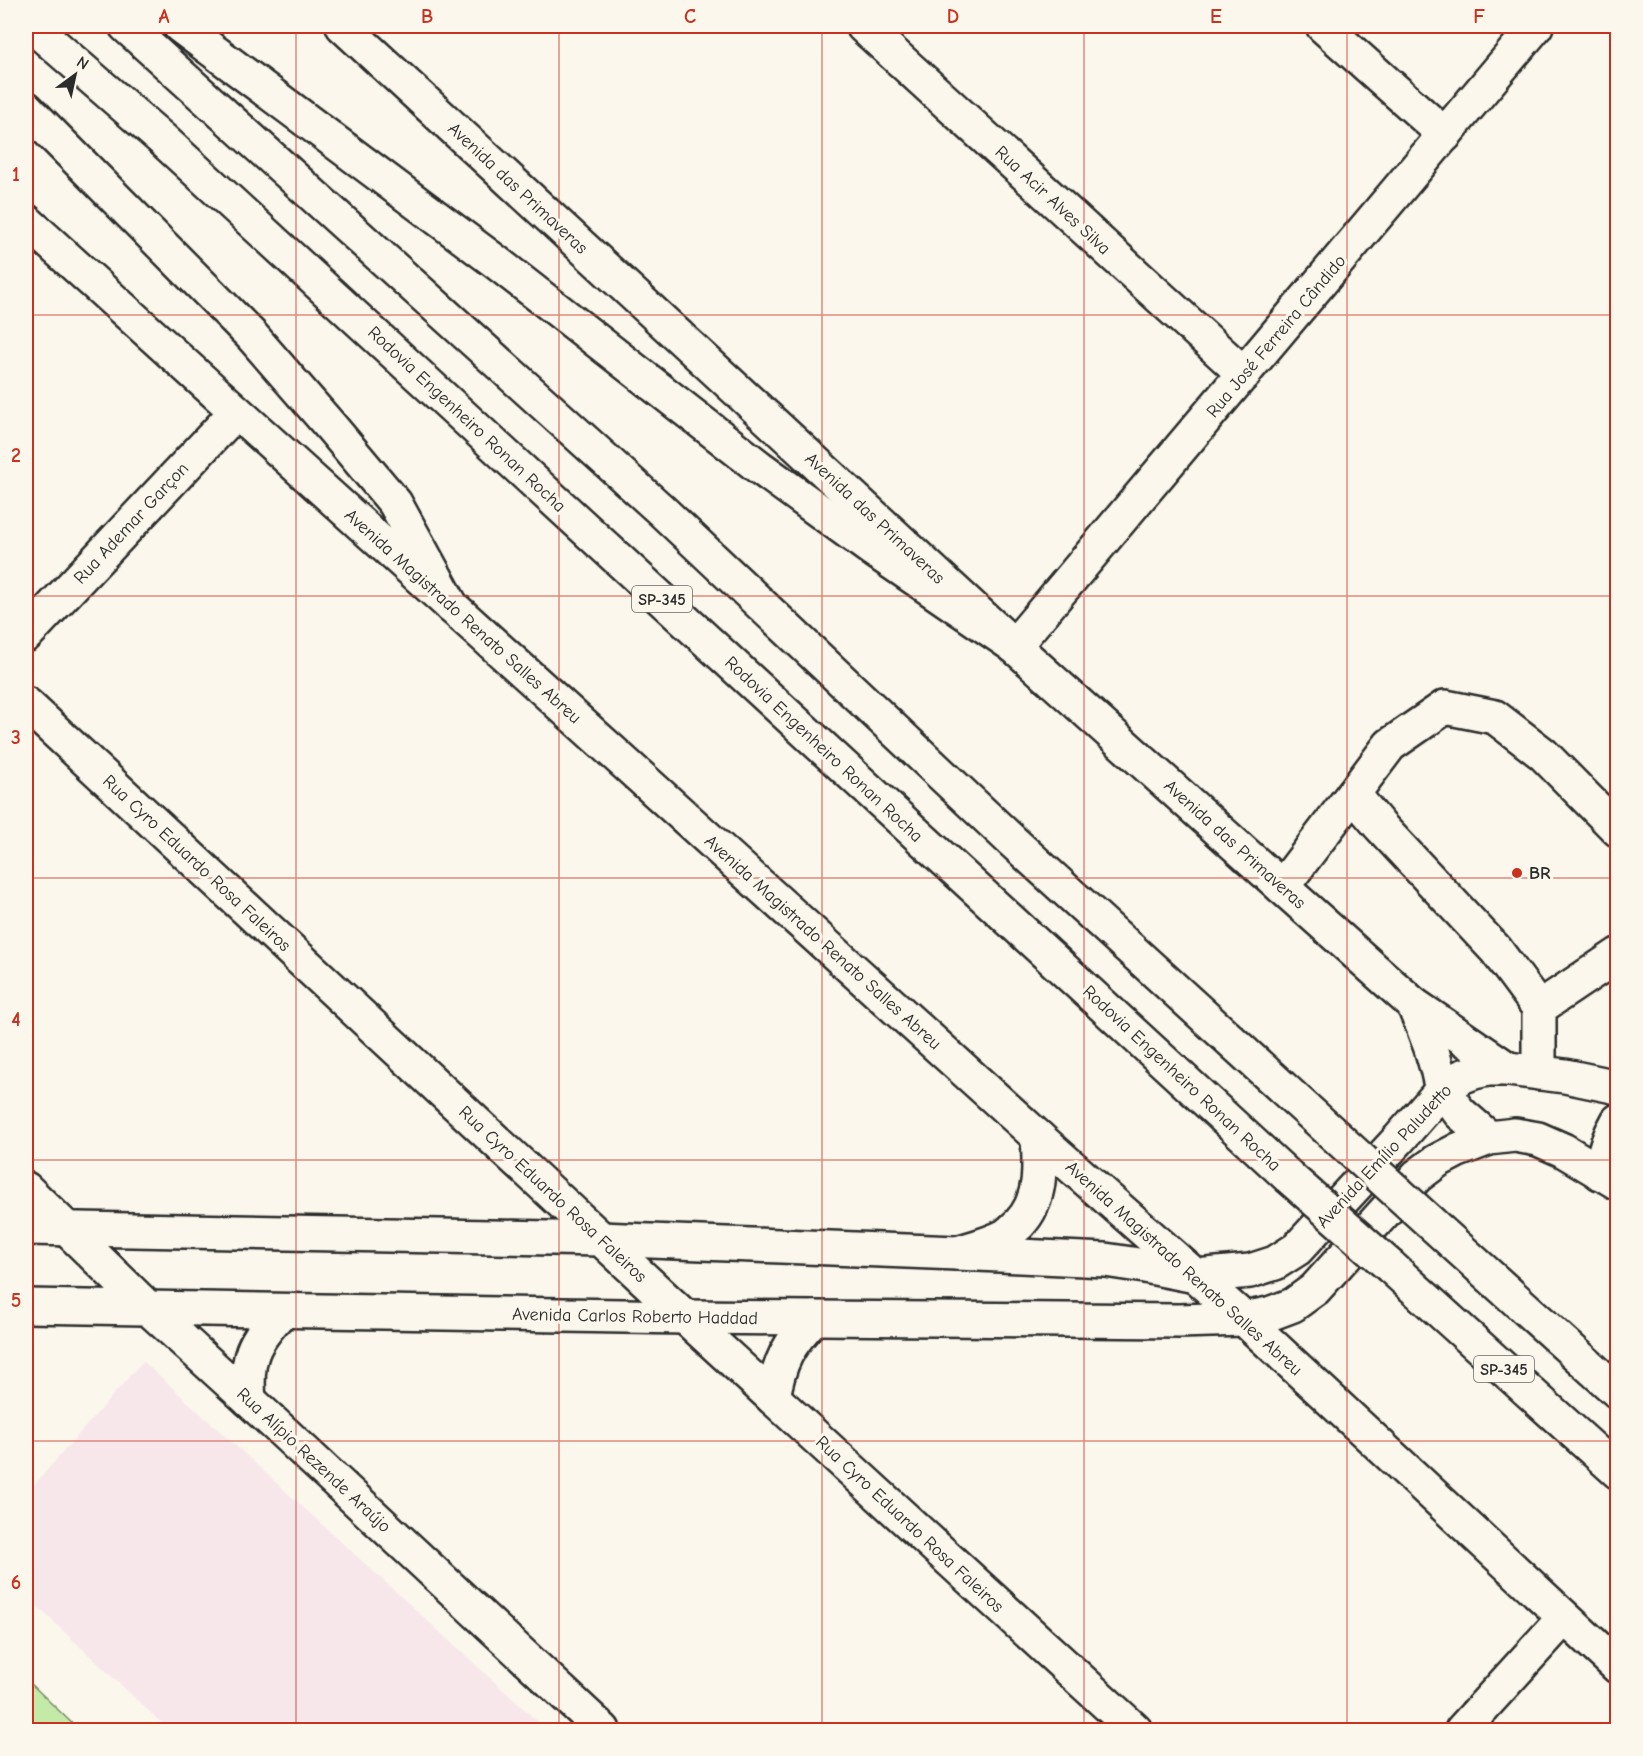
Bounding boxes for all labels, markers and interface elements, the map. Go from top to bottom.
text: A [158,5,170,28]
text: B [421,5,433,28]
text: C [684,5,696,28]
text: D [947,5,959,28]
text: E [1210,5,1222,28]
text: F [1473,5,1485,28]
north arrow [45,45,105,105]
text: N [73,53,92,74]
street label: Avenida das Primaveras [444,118,592,258]
street label: Rua Acir Alves Silva [991,141,1115,259]
text: 1 [12,163,20,186]
street label: Rua José Ferreira Cândido [1202,251,1351,422]
street label: Rodovia Engenheiro Ronan Rocha [363,322,570,517]
text: 2 [11,444,21,467]
street label: Avenida das Primaveras [801,448,949,588]
street label: Rua Ademar Garçon [70,458,193,588]
street label: Avenida Magistrado Renato Salles Abreu [340,505,585,728]
road number: SP-345 [632,586,692,612]
street label: Rodovia Engenheiro Ronan Rocha [720,652,927,847]
text: 3 [11,726,21,749]
street label: Rua Cyro Eduardo Rosa Faleiros [98,771,295,956]
street label: Avenida das Primaveras [1160,775,1310,913]
street label: Avenida Magistrado Renato Salles Abreu [700,831,945,1054]
place label: BR [1529,863,1551,884]
marker: BR [1510,866,1524,880]
street label: Rodovia Engenheiro Ronan Rocha [1078,981,1285,1176]
text: 4 [11,1008,21,1031]
street label: Avenida Emílio Paludetto [1312,1080,1456,1232]
street label: Rua Cyro Eduardo Rosa Faleiros [454,1102,651,1287]
street label: Avenida Magistrado Renato Salles Abreu [1061,1157,1306,1380]
text: 5 [11,1289,21,1312]
street label: Avenida Carlos Roberto Haddad [512,1304,758,1329]
road number: SP-345 [1474,1356,1534,1382]
street label: Rua Alípio Rezende Araújo [232,1383,395,1537]
street label: Rua Cyro Eduardo Rosa Faleiros [811,1432,1008,1617]
text: 6 [11,1571,21,1594]

